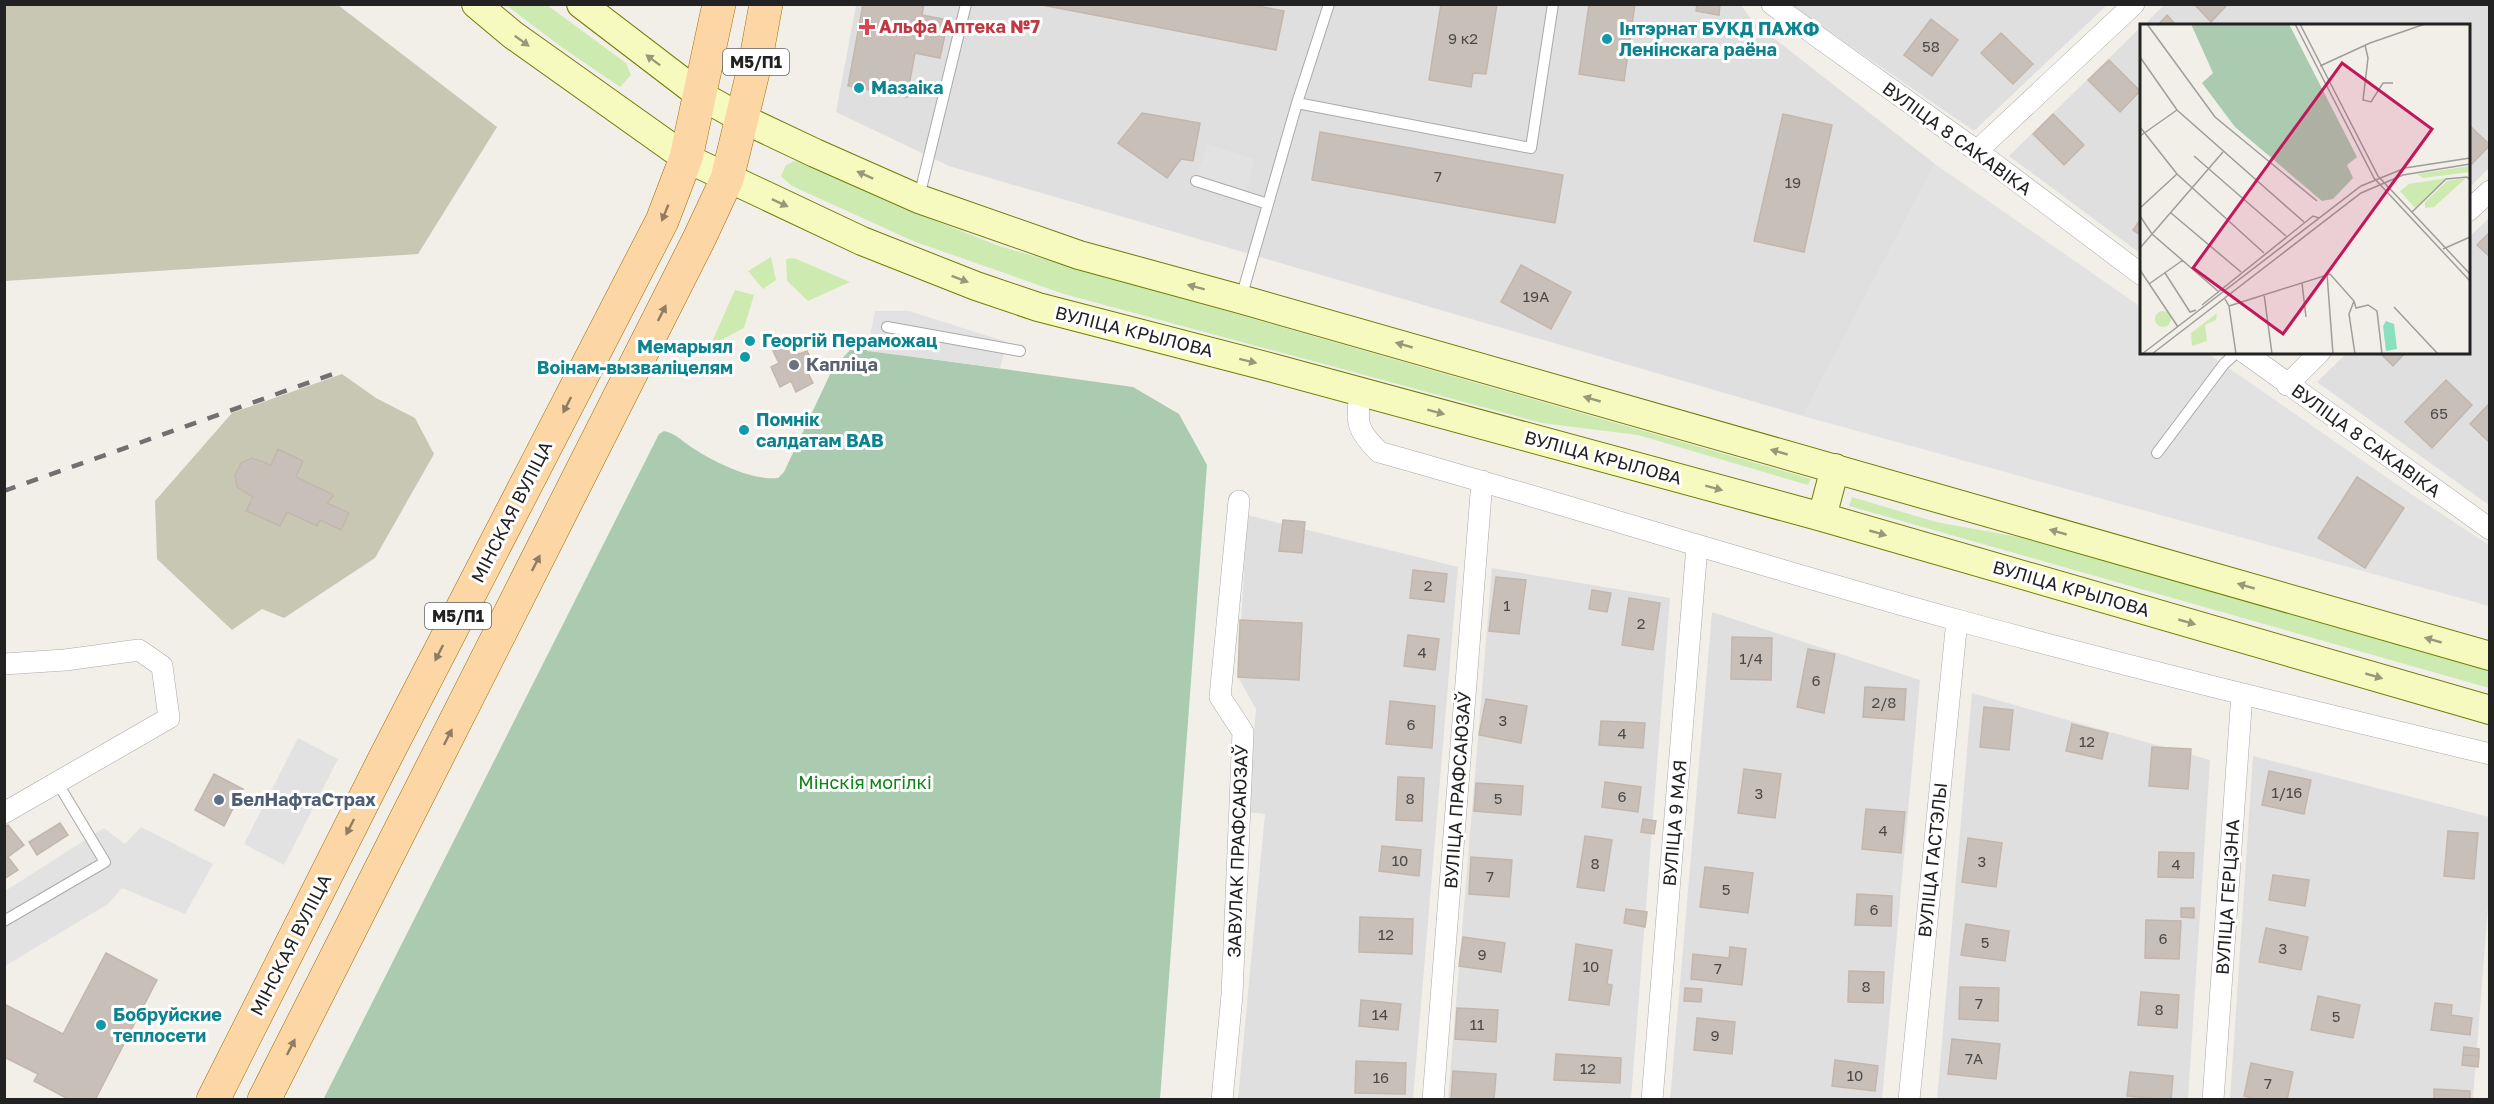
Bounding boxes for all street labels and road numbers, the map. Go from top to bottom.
road number: М5/П1 [723,49,789,75]
street label: ВУЛІЦА 8 САКАВІКА [1879,77,2036,200]
street label: ВУЛІЦА КРЫЛОВА [1053,301,1216,361]
street label: ВУЛІЦА 8 САКАВІКА [2288,379,2445,502]
street label: ВУЛІЦА КРЫЛОВА [1522,425,1684,489]
street label: МІНСКАЯ ВУЛІЦА [466,437,556,586]
street label: ВУЛІЦА КРЫЛОВА [1990,555,2152,621]
road number: М5/П1 [425,603,491,629]
street label: ВУЛІЦА ПРАФСАЮЗАЎ [1439,690,1475,889]
street label: ЗАВУЛАК ПРАФСАЮЗАЎ [1222,744,1252,958]
street label: ВУЛІЦА 9 МАЯ [1658,759,1690,887]
street label: ВУЛІЦА ГАСТЭЛЫ [1913,781,1951,938]
street label: ВУЛІЦА ГЕРЦЭНА [2211,818,2243,976]
street label: МІНСКАЯ ВУЛІЦА [245,870,335,1019]

